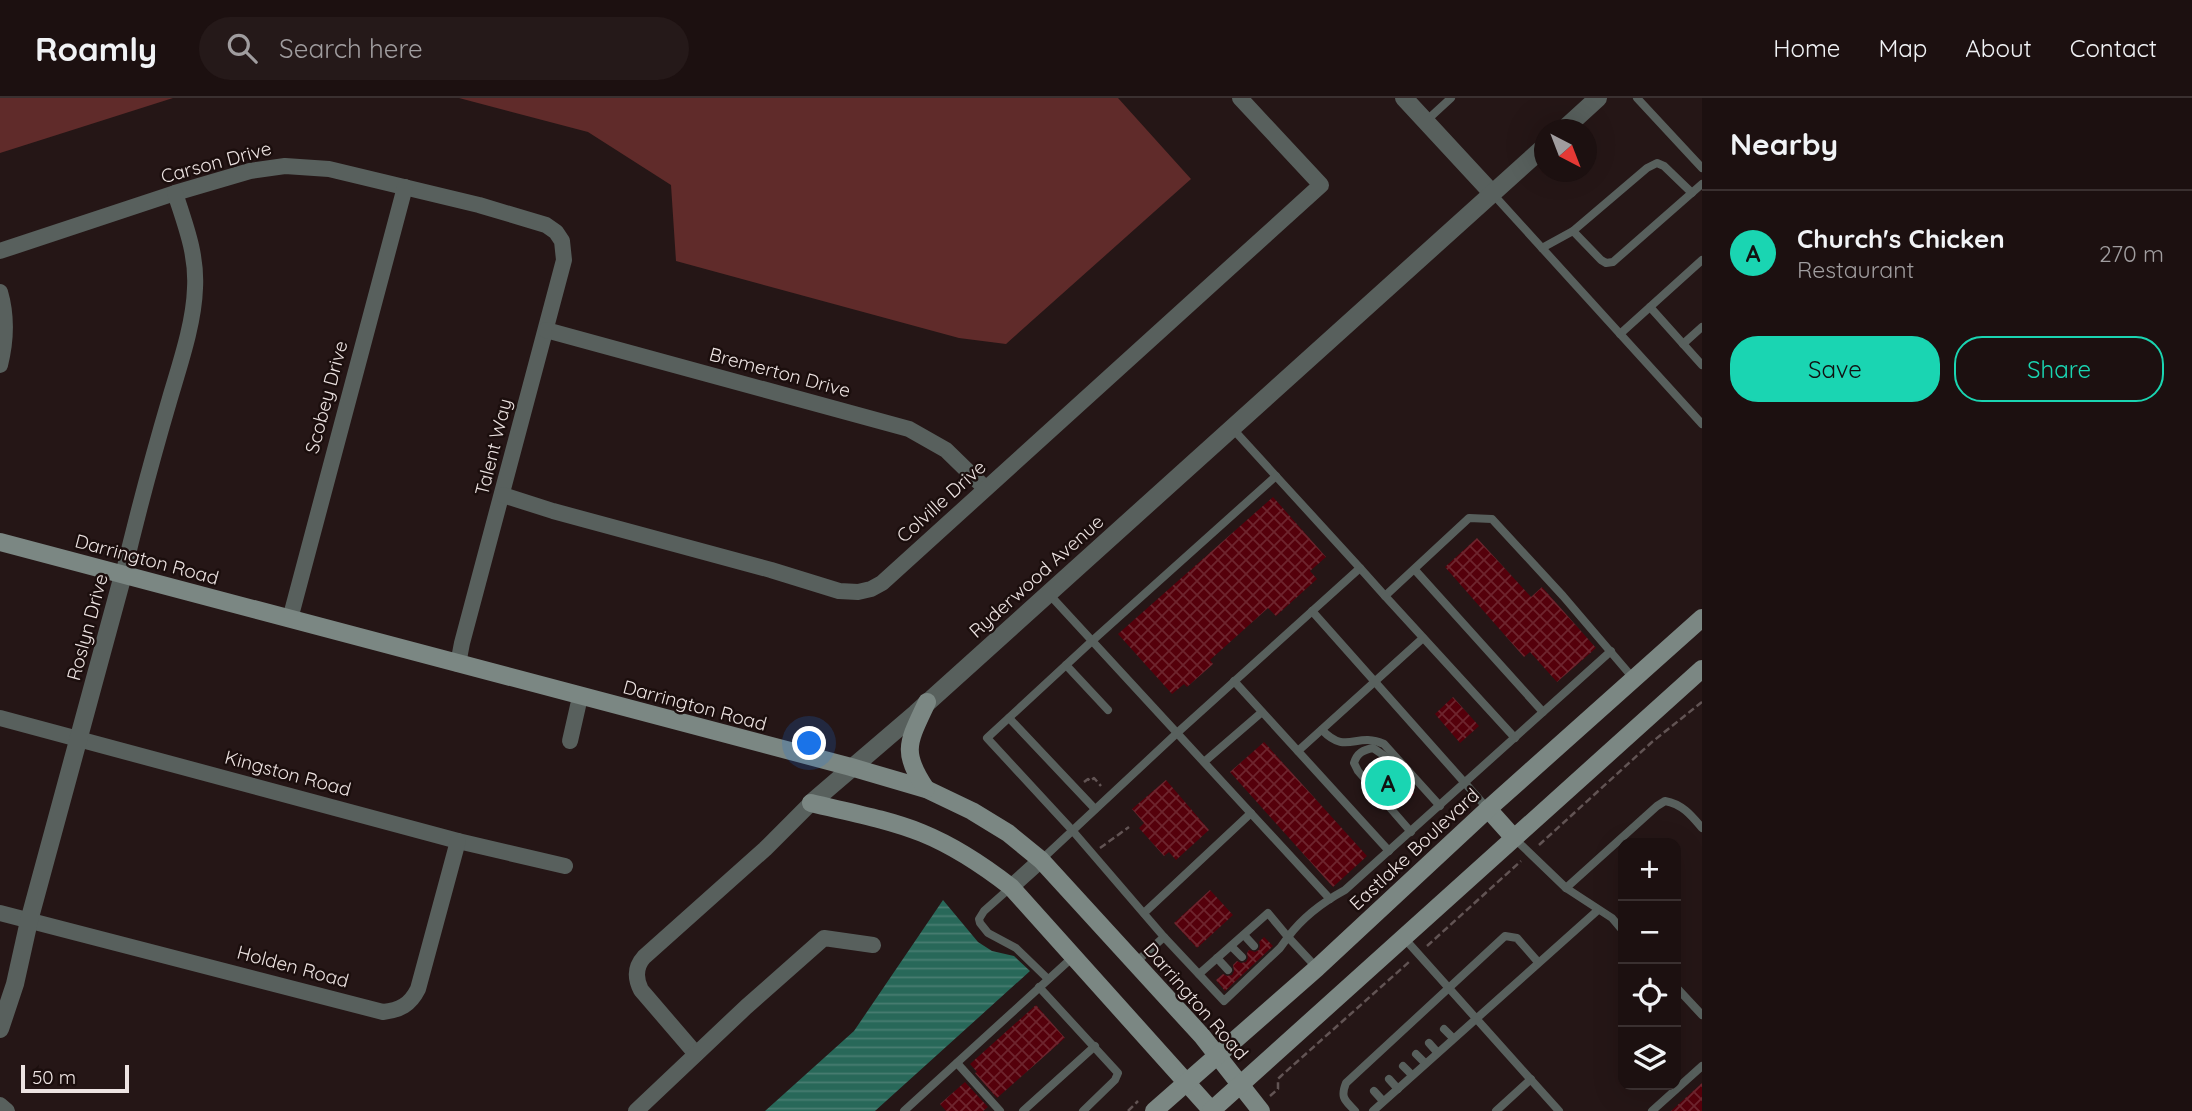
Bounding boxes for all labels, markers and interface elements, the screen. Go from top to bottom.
search box [199,17,689,80]
text: Roamly [35,28,157,69]
icon: search [223,29,261,67]
text: Search here [279,32,423,65]
text: Home [1773,33,1840,63]
text: Map [1878,33,1927,63]
text: About [1965,33,2032,63]
text: Contact [2070,33,2157,63]
north arrow [1534,119,1597,182]
text: Nearby [1730,125,1838,163]
street label: Carson Drive [158,136,274,188]
text: Church's Chicken [1797,222,2005,255]
text: A [1746,239,1760,268]
text: 270 m [2099,239,2164,268]
text: Restaurant [1797,255,1914,284]
button: Save [1730,336,1940,402]
button: Share [1954,336,2164,402]
street label: Scobey Drive [299,338,353,456]
street label: Bremerton Drive [707,342,853,402]
street label: Talent Way [469,396,517,498]
street label: Colville Drive [891,455,991,547]
street label: Ryderwood Avenue [964,509,1108,643]
street label: Darrington Road [72,528,222,590]
street label: Roslyn Drive [61,571,113,683]
street label: Darrington Road [620,674,770,736]
your location [792,726,826,760]
street label: Kingston Road [222,745,354,801]
pin: A [1365,757,1411,809]
street label: Eastlake Boulevard [1344,783,1484,915]
map controls [1618,838,1681,1090]
button: + [1618,838,1681,901]
button: − [1618,901,1681,964]
street label: Darrington Road [1138,937,1254,1065]
street label: Holden Road [234,940,352,992]
button: locate [1618,964,1681,1027]
button: layers [1618,1027,1681,1090]
scale bar [21,1062,130,1094]
text: 50 m [32,1065,76,1089]

